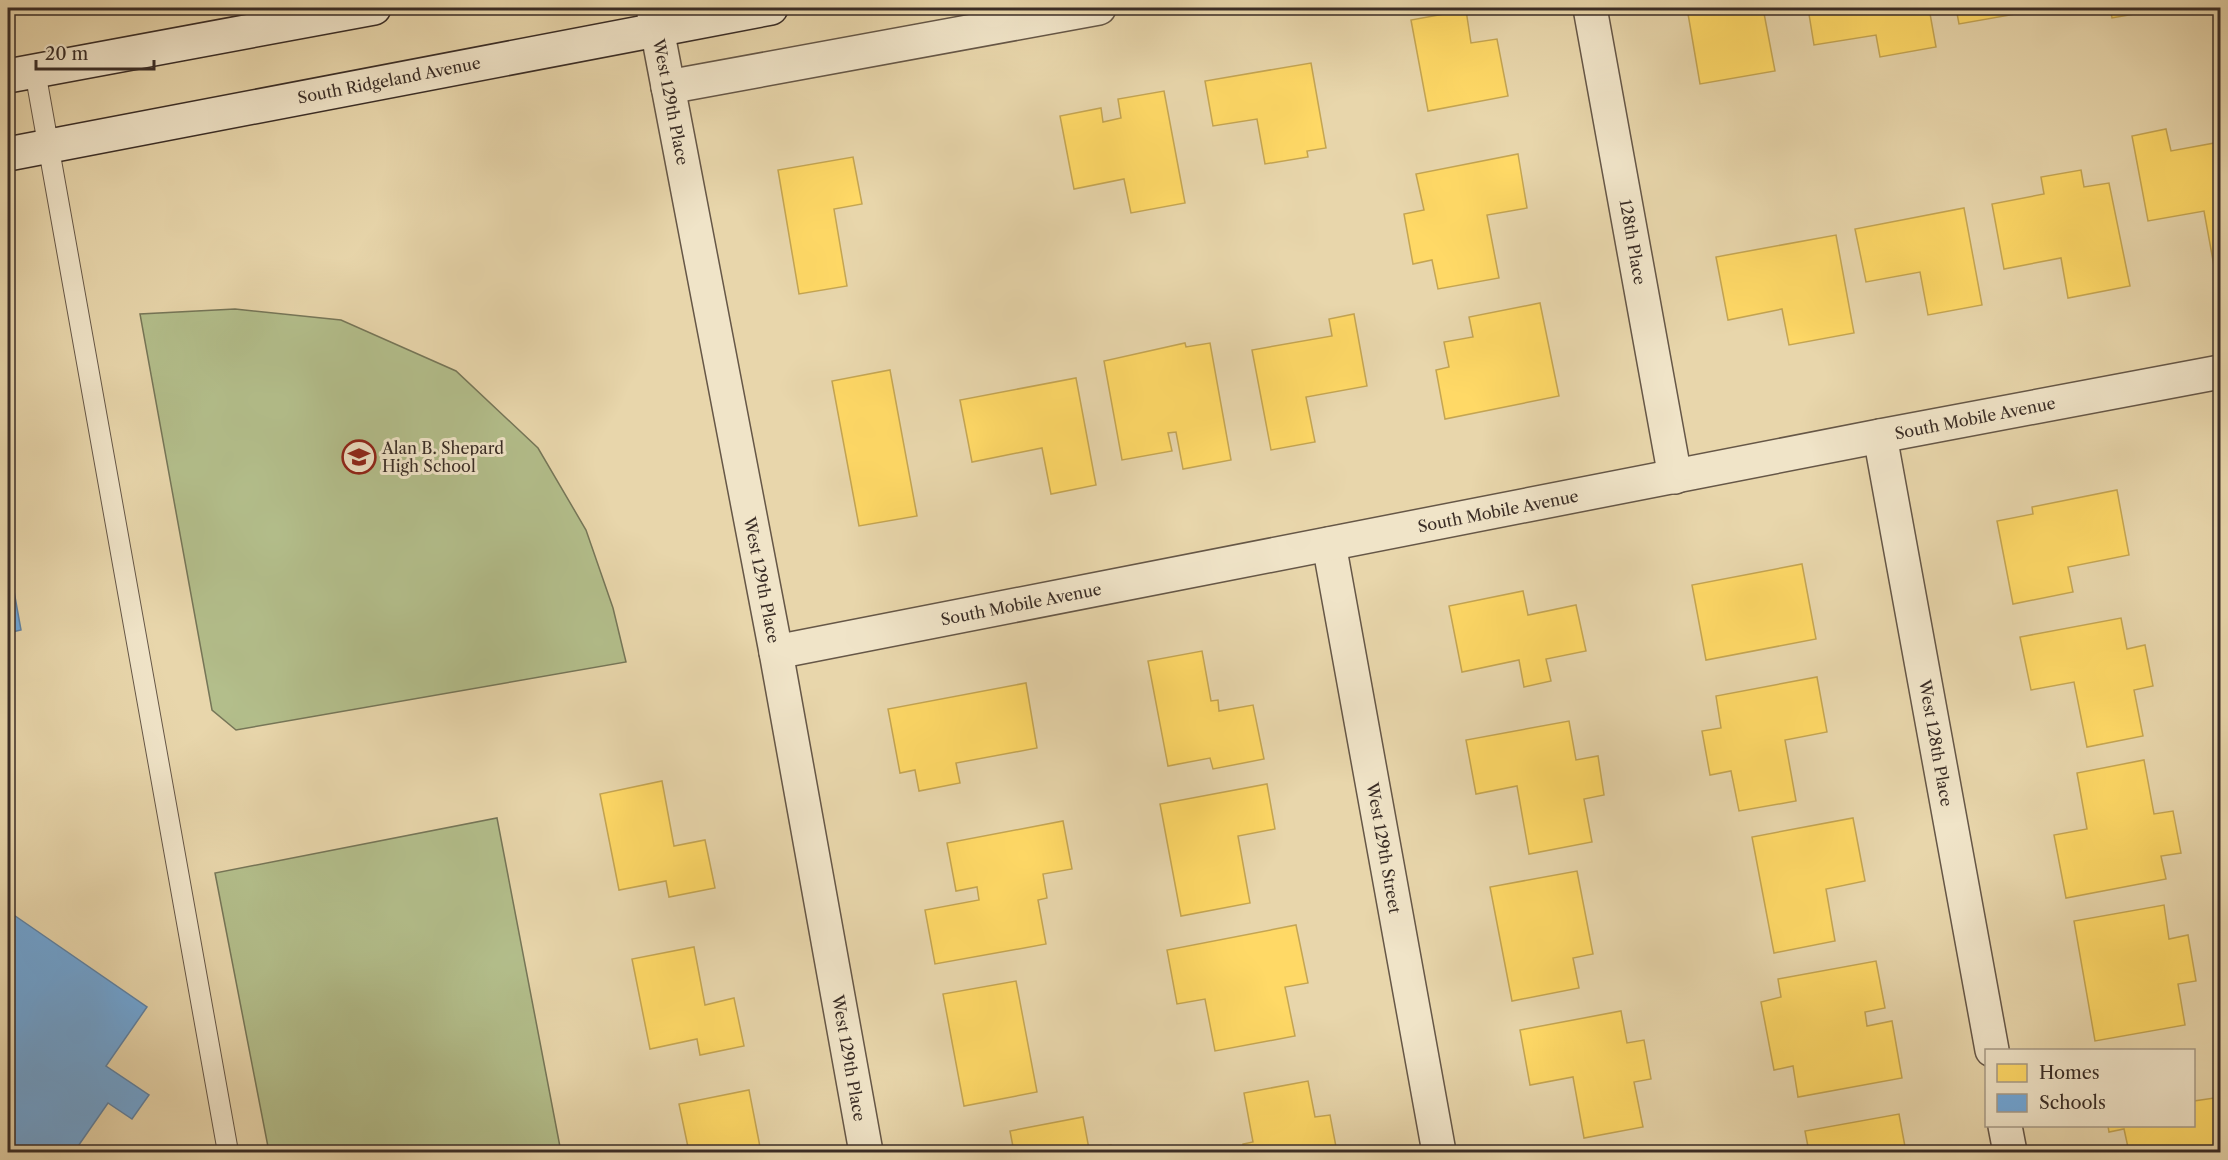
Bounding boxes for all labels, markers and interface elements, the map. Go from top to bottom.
scale bar [36,33,154,71]
street label: West 129th Place [649,36,693,167]
text: 20 m [45,43,89,65]
street label: South Ridgeland Avenue [296,52,482,108]
street label: 128th Place [1616,198,1650,286]
street label: South Mobile Avenue [1893,393,2057,443]
place label: Alan B. Shepard High School [381,438,504,476]
school or university icon: Alan B. Shepard High School [341,439,377,475]
street label: South Mobile Avenue [1416,486,1580,536]
street label: West 129th Place [740,514,784,645]
street label: South Mobile Avenue [939,579,1103,629]
street label: West 128th Place [1915,677,1957,808]
street label: West 129th Street [1362,780,1405,915]
street label: West 129th Place [828,992,870,1123]
legend [1985,1049,2195,1127]
text: Homes [2039,1062,2100,1084]
text: Schools [2039,1092,2106,1114]

